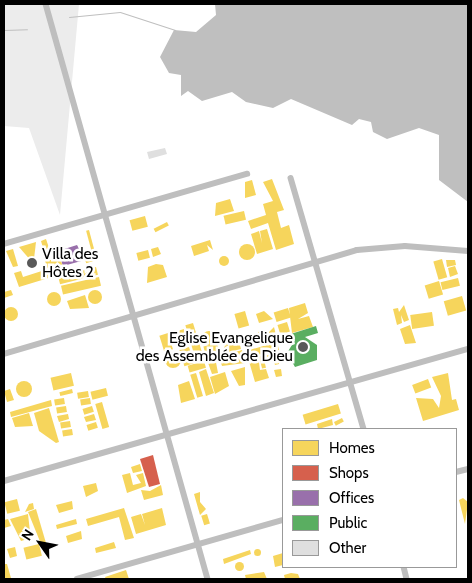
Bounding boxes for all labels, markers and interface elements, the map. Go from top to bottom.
place label: Villa des Hôtes 2 [42,244,98,282]
marker: Villa des Hôtes 2 [26,257,38,269]
place label: Eglise Evangelique des Assemblée de Dieu [136,328,293,366]
marker: Eglise Evangelique des Assemblée de Dieu [297,341,309,353]
legend [282,428,457,568]
text: Homes [329,439,375,457]
text: Shops [329,464,369,482]
text: Offices [329,489,374,507]
text: Public [329,514,367,532]
north arrow [15,518,65,568]
text: N [17,526,38,544]
text: Other [329,539,366,557]

